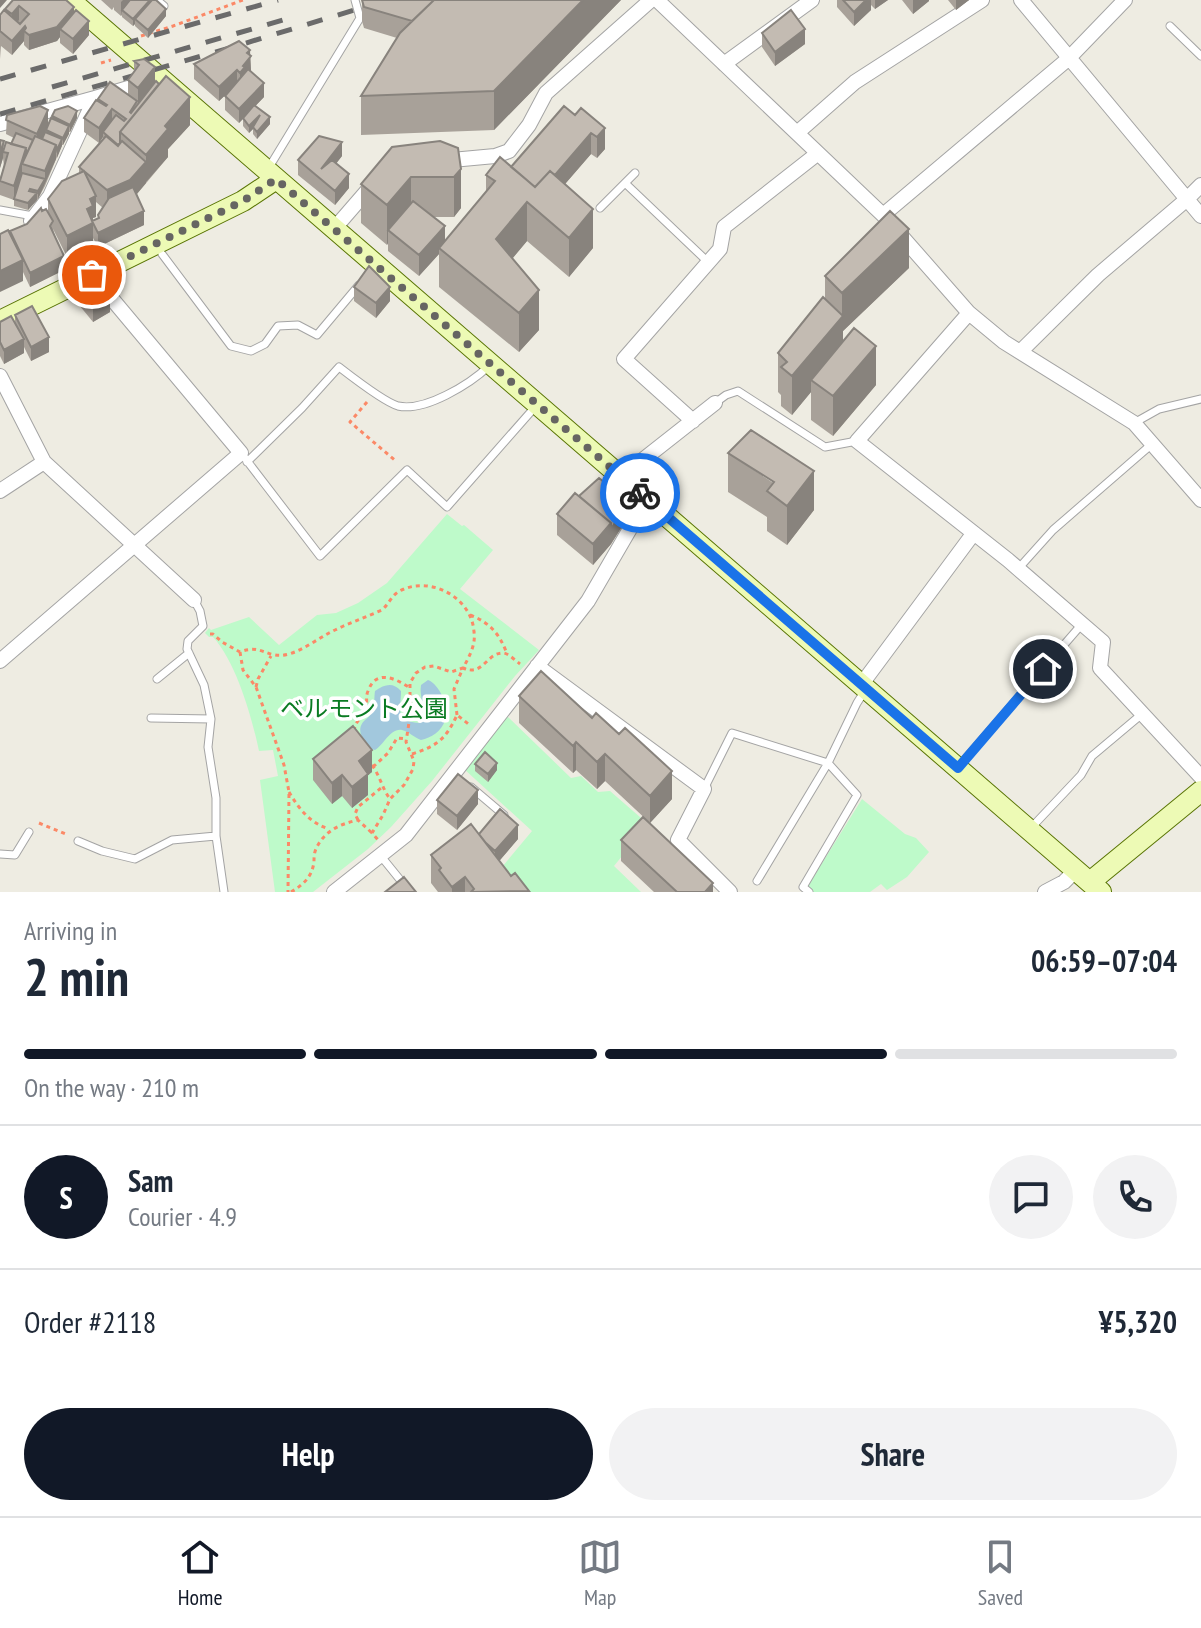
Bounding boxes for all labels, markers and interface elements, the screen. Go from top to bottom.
pin [58,241,126,309]
icon: bag [70,253,114,297]
courier [600,453,680,533]
icon: bike [618,471,662,515]
pin [1009,635,1077,703]
icon: home [1021,647,1065,691]
park label: ベルモント公園 [280,693,448,724]
text: Arriving in [24,914,117,947]
text: 06:59–07:04 [1031,941,1177,980]
text: 2 min [24,943,129,1010]
text: On the way · 210 m [24,1071,199,1104]
button: chat [989,1155,1073,1239]
button: phone [1093,1155,1177,1239]
text: Sam [128,1161,173,1200]
text: S [59,1178,73,1217]
text: Courier · 4.9 [128,1200,237,1233]
text: Order #2118 [24,1302,156,1341]
text: ¥5,320 [1099,1302,1177,1341]
button: Help [24,1408,593,1500]
button: Share [609,1408,1177,1500]
tab: Home [178,1535,223,1611]
tab: Map [578,1535,622,1611]
tab: Saved [978,1535,1023,1611]

